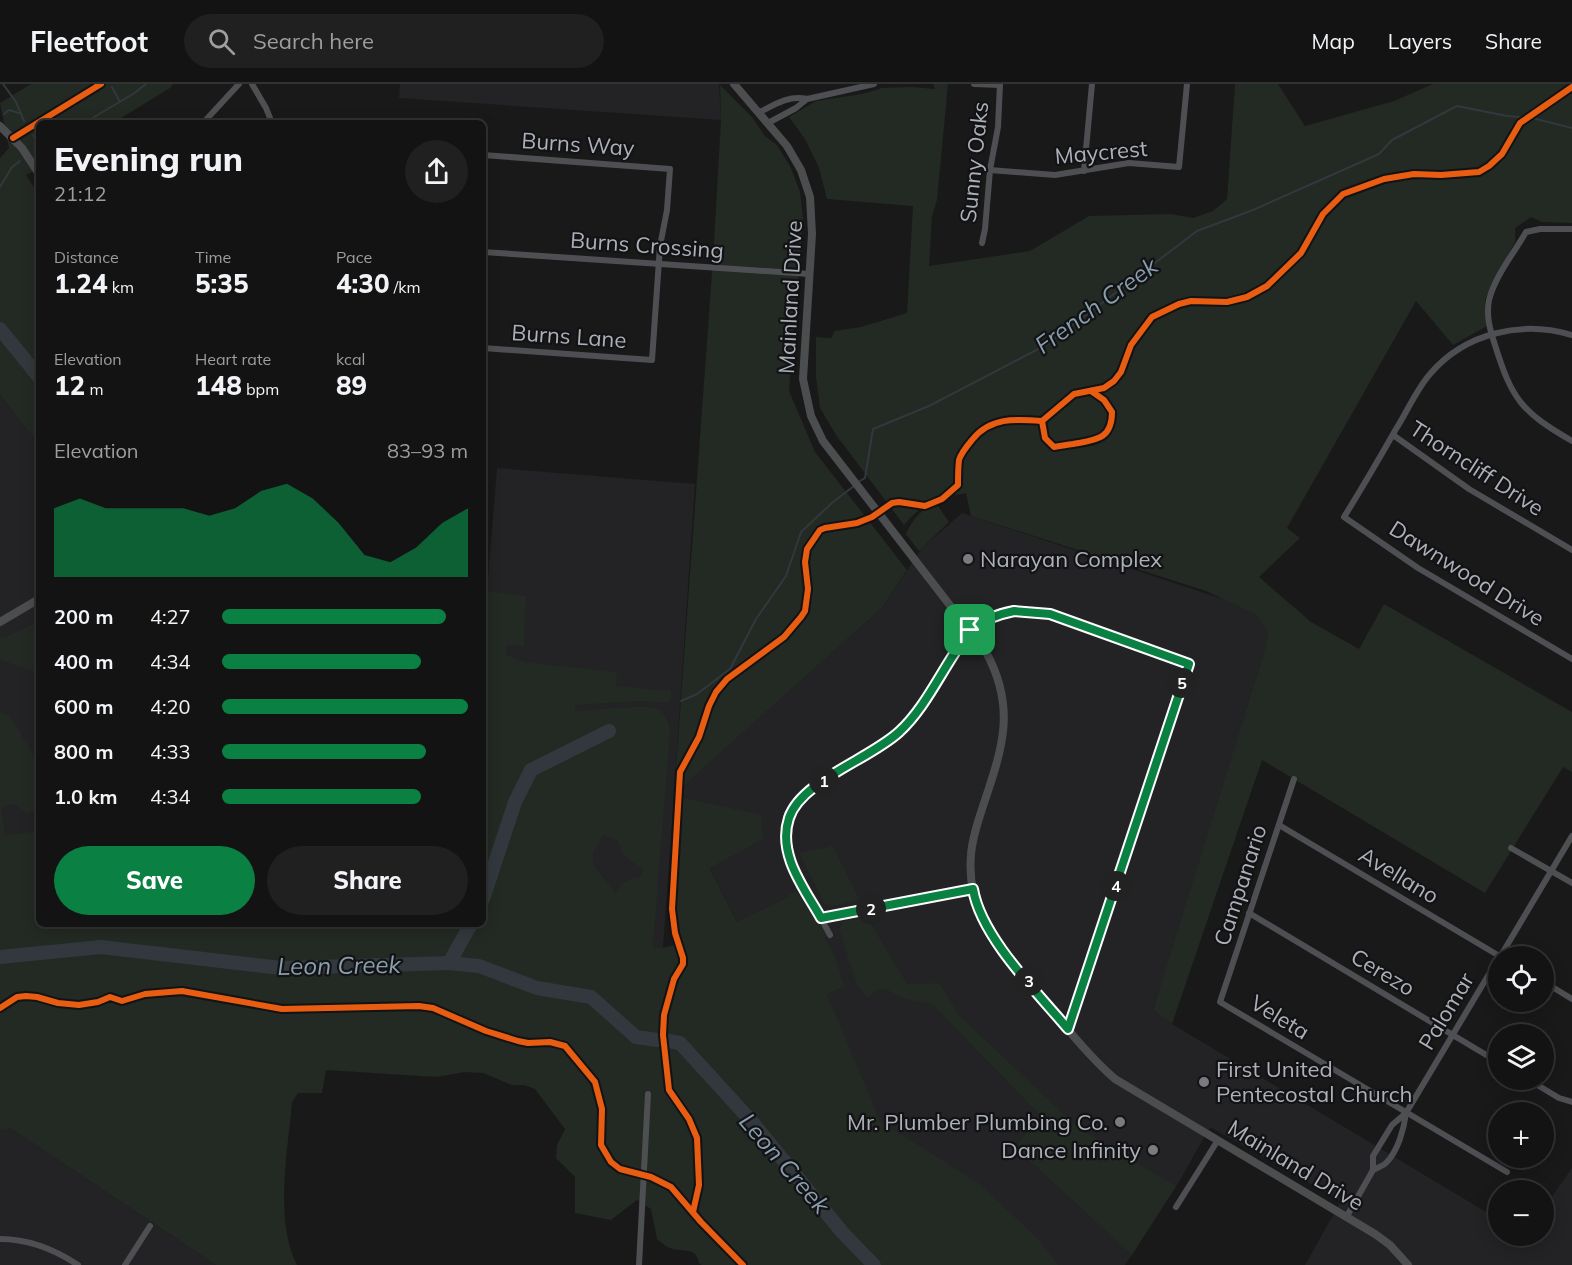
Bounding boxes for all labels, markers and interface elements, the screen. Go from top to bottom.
search box [184,14,604,68]
text: Fleetfoot [30,24,148,59]
icon: search [205,25,238,58]
text: Search here [253,27,374,55]
text: Map [1312,28,1355,54]
text: Layers [1388,28,1452,54]
text: Share [1485,28,1542,54]
street label: Sunny Oaks [954,100,994,224]
street label: Burns Way [521,126,636,162]
street label: Maycrest [1054,134,1149,170]
text: Evening run [54,138,243,179]
button: share [405,140,468,203]
text: 21:12 [54,181,107,206]
street label: Mainland Drive [772,220,808,374]
street label: Burns Crossing [569,226,725,264]
text: Distance [54,247,119,267]
text: Time [195,247,231,267]
text: Pace [336,247,372,267]
water label: French Creek [1029,250,1164,360]
text: 1.24 [54,267,108,300]
text: 5:35 [195,267,249,300]
text: 4:30 [336,267,390,300]
text: km [108,277,134,297]
text: /km [390,277,421,297]
street label: Burns Lane [511,318,627,354]
text: Elevation [54,349,122,369]
text: Heart rate [195,349,271,369]
text: kcal [336,349,365,369]
text: 12 [54,369,85,402]
text: 148 [195,369,242,402]
text: 89 [336,369,367,402]
text: m [85,379,103,399]
text: bpm [242,379,279,399]
street label: Thorncliff Drive [1405,414,1549,522]
text: Elevation [54,438,139,463]
text: 83–93 m [387,438,468,463]
street label: Dawnwood Drive [1384,514,1550,632]
place label: Narayan Complex [980,545,1162,573]
marker: Narayan Complex [961,552,975,566]
text: 200 m [54,604,113,629]
text: 4:27 [150,604,191,629]
pin [944,604,995,655]
icon: arrive [953,613,986,646]
text: 400 m [54,649,113,674]
text: 4:34 [150,649,191,674]
pin: 5 [1167,668,1197,698]
text: 5 [1177,673,1187,693]
text: 600 m [54,694,113,719]
text: 4:20 [150,694,191,719]
text: 800 m [54,739,113,764]
text: 4:33 [150,739,191,764]
pin: 1 [809,766,839,796]
text: 1 [819,771,829,791]
text: 1.0 km [54,784,117,809]
text: 4:34 [150,784,191,809]
street label: Campanario [1207,821,1273,949]
street label: Avellano [1354,840,1444,910]
button: Save [54,846,255,915]
button: Share [267,846,468,915]
pin: 4 [1101,871,1131,901]
text: 4 [1111,876,1121,896]
pin: 2 [856,894,886,924]
text: 2 [866,899,876,919]
street label: Cerezo [1346,942,1420,1002]
map controls [1488,946,1554,1246]
button: locate [1488,946,1554,1012]
water label: Leon Creek [277,949,402,981]
pin: 3 [1014,966,1044,996]
street label: Palomar [1412,967,1480,1055]
text: 3 [1024,971,1034,991]
street label: Veleta [1245,988,1315,1046]
button: layers [1488,1024,1554,1090]
place label: First United Pentecostal Church [1216,1055,1412,1108]
marker: First United Pentecostal Church [1197,1075,1211,1089]
button: + [1488,1102,1554,1168]
water label: Leon Creek [733,1107,837,1220]
place label: Mr. Plumber Plumbing Co. [847,1108,1108,1136]
street label: Mainland Drive [1223,1113,1369,1217]
marker: Mr. Plumber Plumbing Co. [1113,1115,1127,1129]
place label: Dance Infinity [1001,1136,1141,1164]
marker: Dance Infinity [1146,1143,1160,1157]
button: − [1488,1180,1554,1246]

